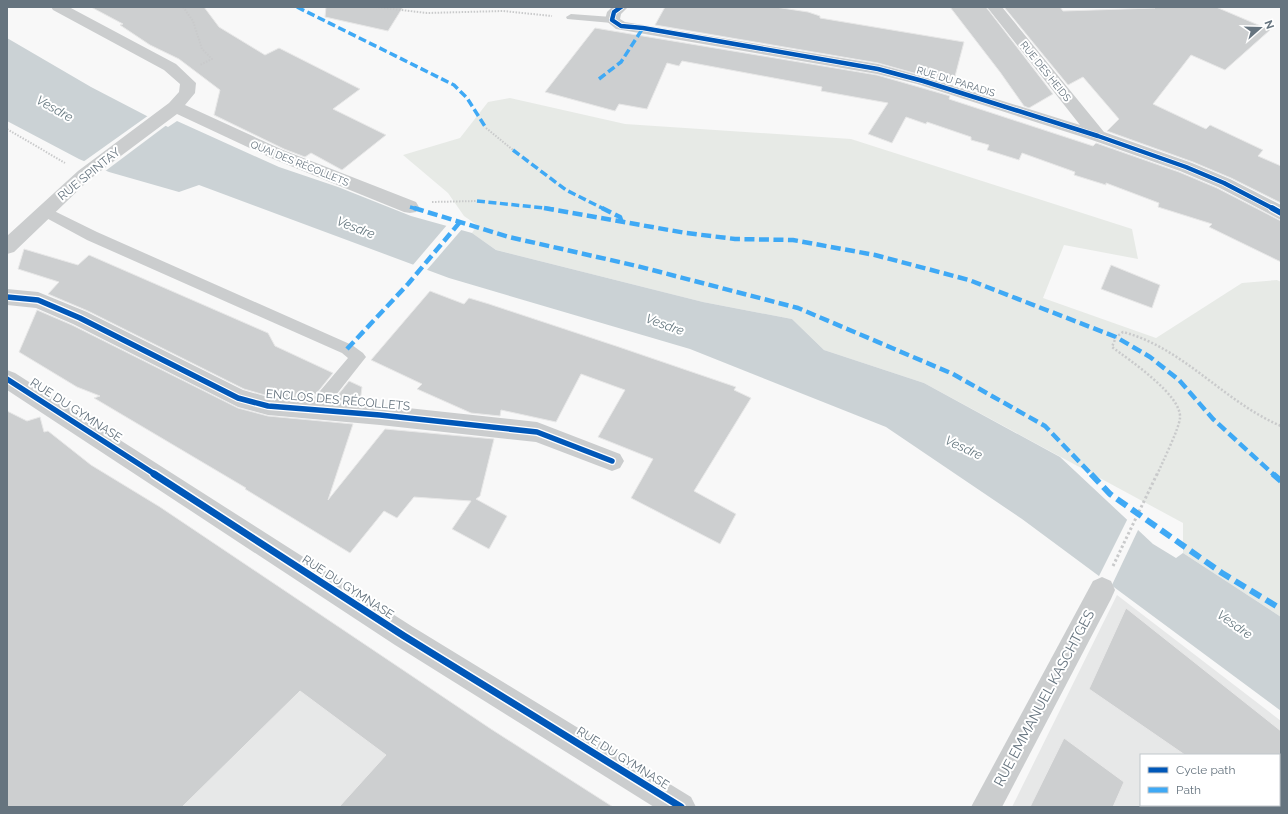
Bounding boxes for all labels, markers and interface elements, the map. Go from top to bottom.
north arrow [1240,8,1280,48]
text: N [1261,19,1276,31]
street label: RUE DES HEIDS [1018,39,1073,103]
street label: RUE DU PARADIS [915,64,996,99]
water label: Vesdre [34,92,76,125]
street label: QUAI DES RÉCOLLETS [249,139,351,188]
street label: RUE SPINTAY [55,145,123,203]
water label: Vesdre [335,213,377,242]
water label: Vesdre [644,311,686,338]
street label: RUE DU GYMNASE [28,375,124,445]
street label: ENCLOS DES RÉCOLLETS [265,387,411,413]
water label: Vesdre [943,432,985,463]
street label: RUE DU GYMNASE [300,552,396,622]
street label: RUE EMMANUEL KASCHTGES [991,607,1098,789]
water label: Vesdre [1214,607,1255,642]
street label: RUE DU GYMNASE [574,724,672,792]
legend [1140,754,1280,806]
text: Cycle path [1176,763,1235,777]
text: Path [1176,783,1201,797]

